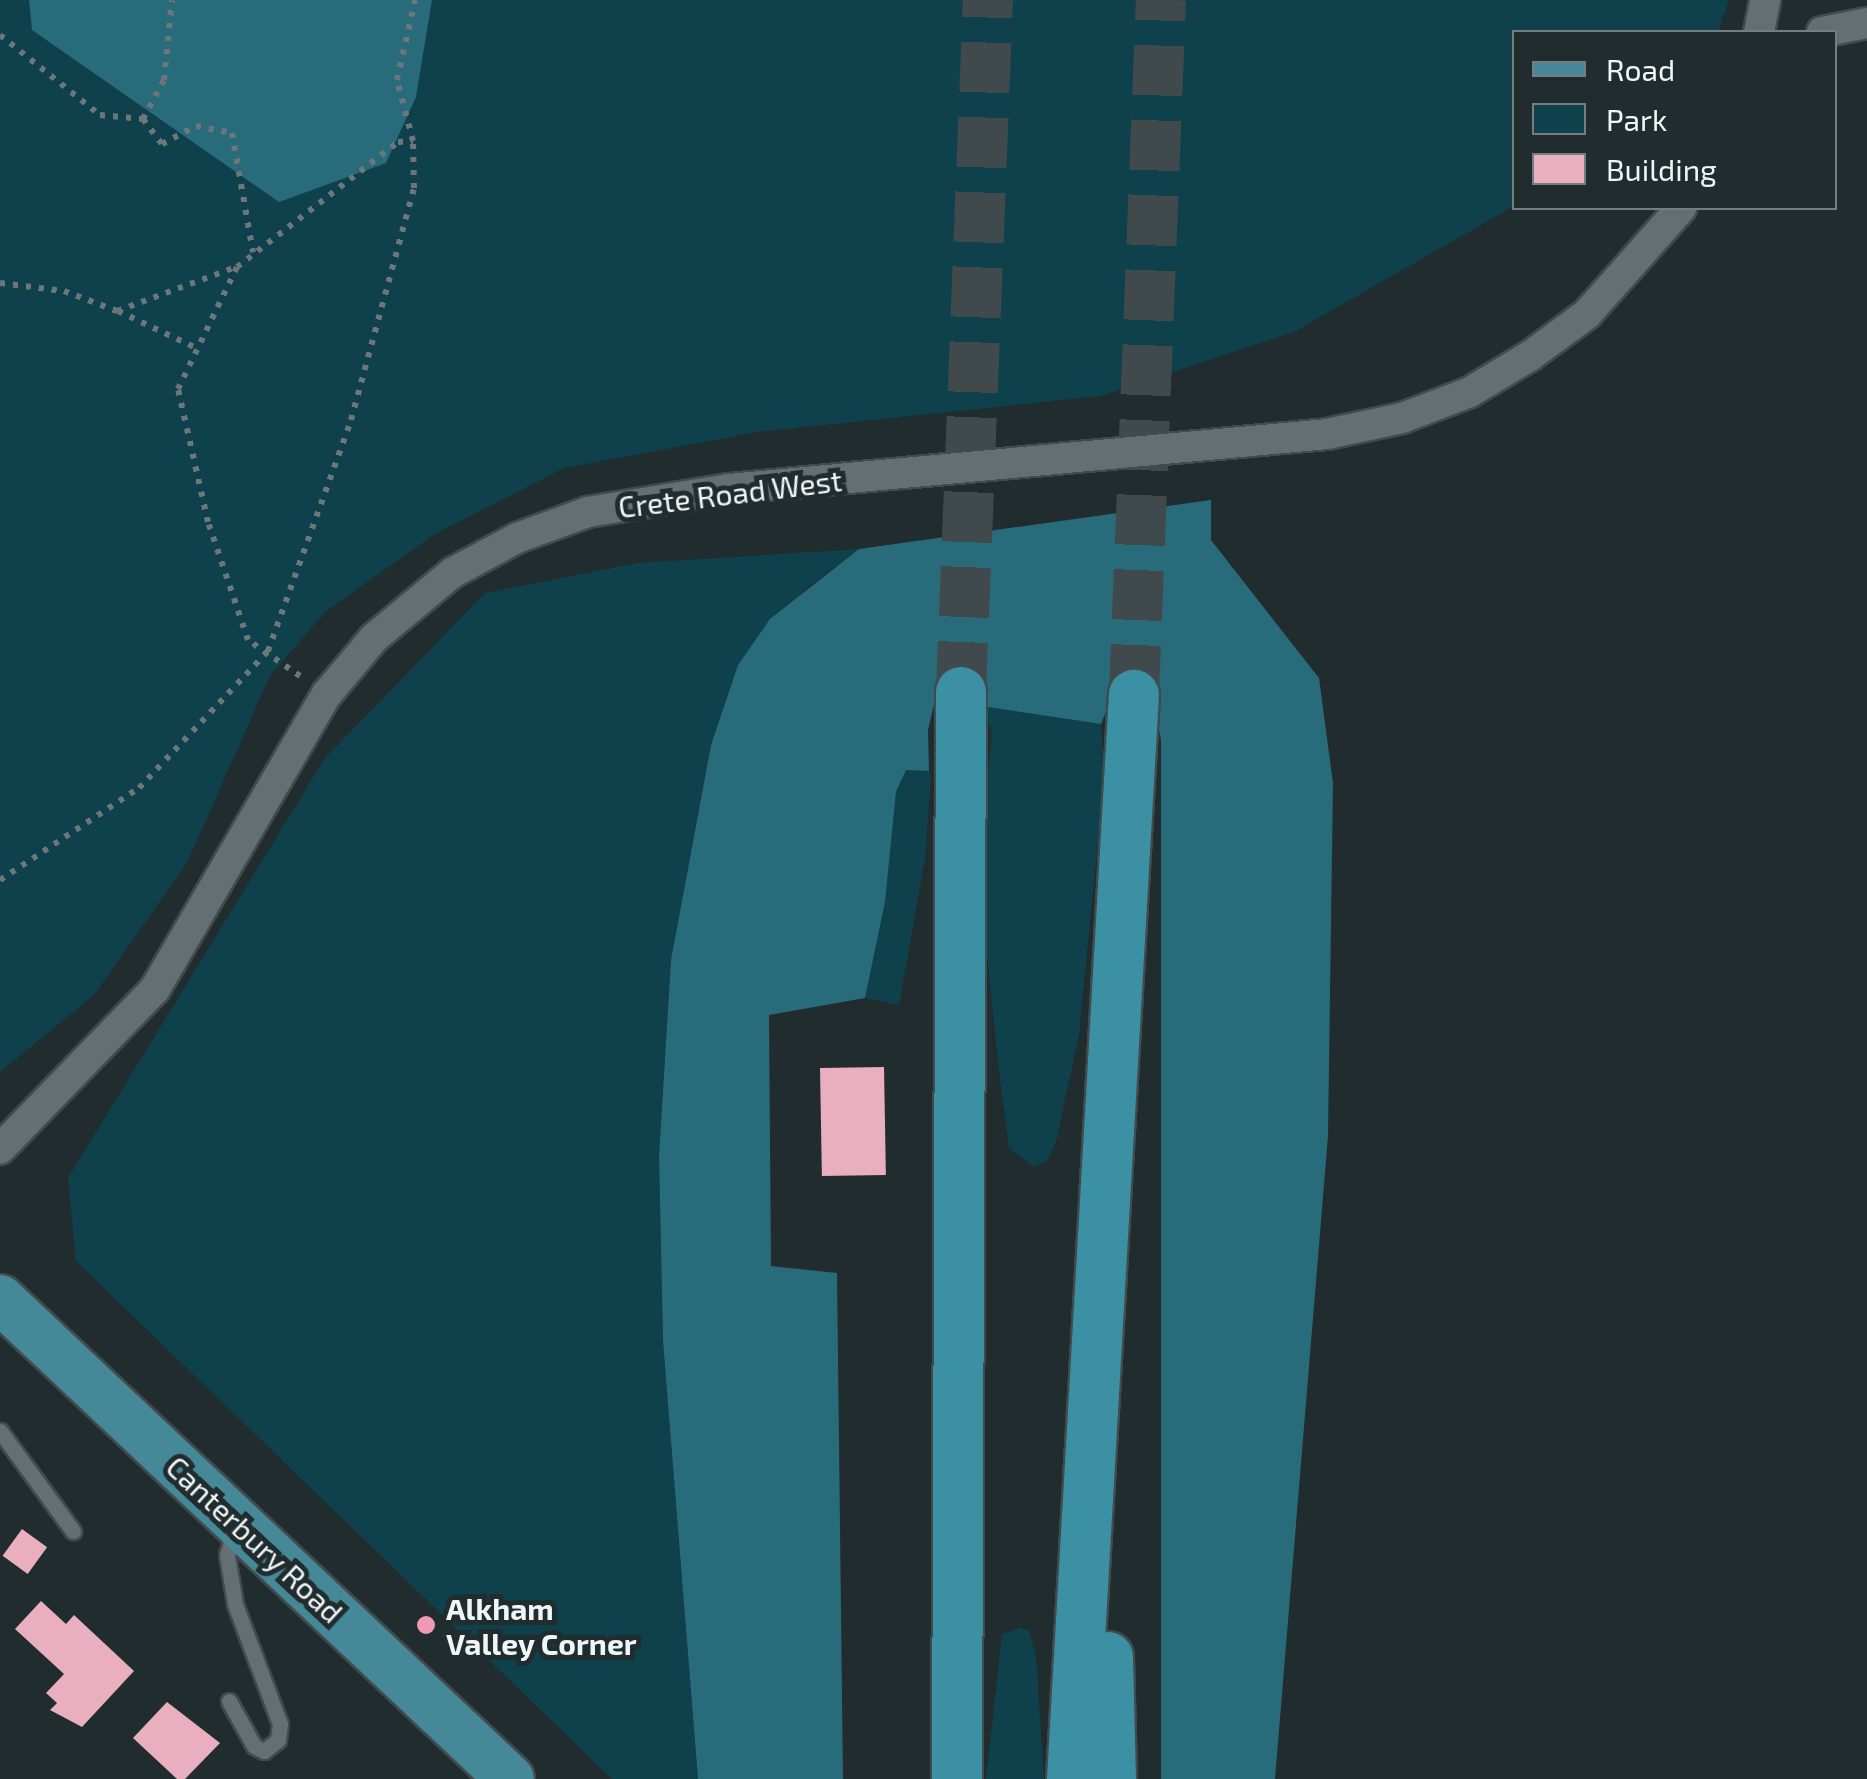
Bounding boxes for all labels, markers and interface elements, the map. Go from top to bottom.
legend [1512,30,1837,210]
text: Road [1606,51,1675,87]
text: Park [1606,101,1667,137]
text: Building [1606,151,1717,187]
street label: Crete Road West [616,461,844,525]
street label: Canterbury Road [159,1448,351,1630]
place label: Alkham Valley Corner [446,1590,637,1660]
marker: Alkham Valley Corner [415,1614,437,1636]

